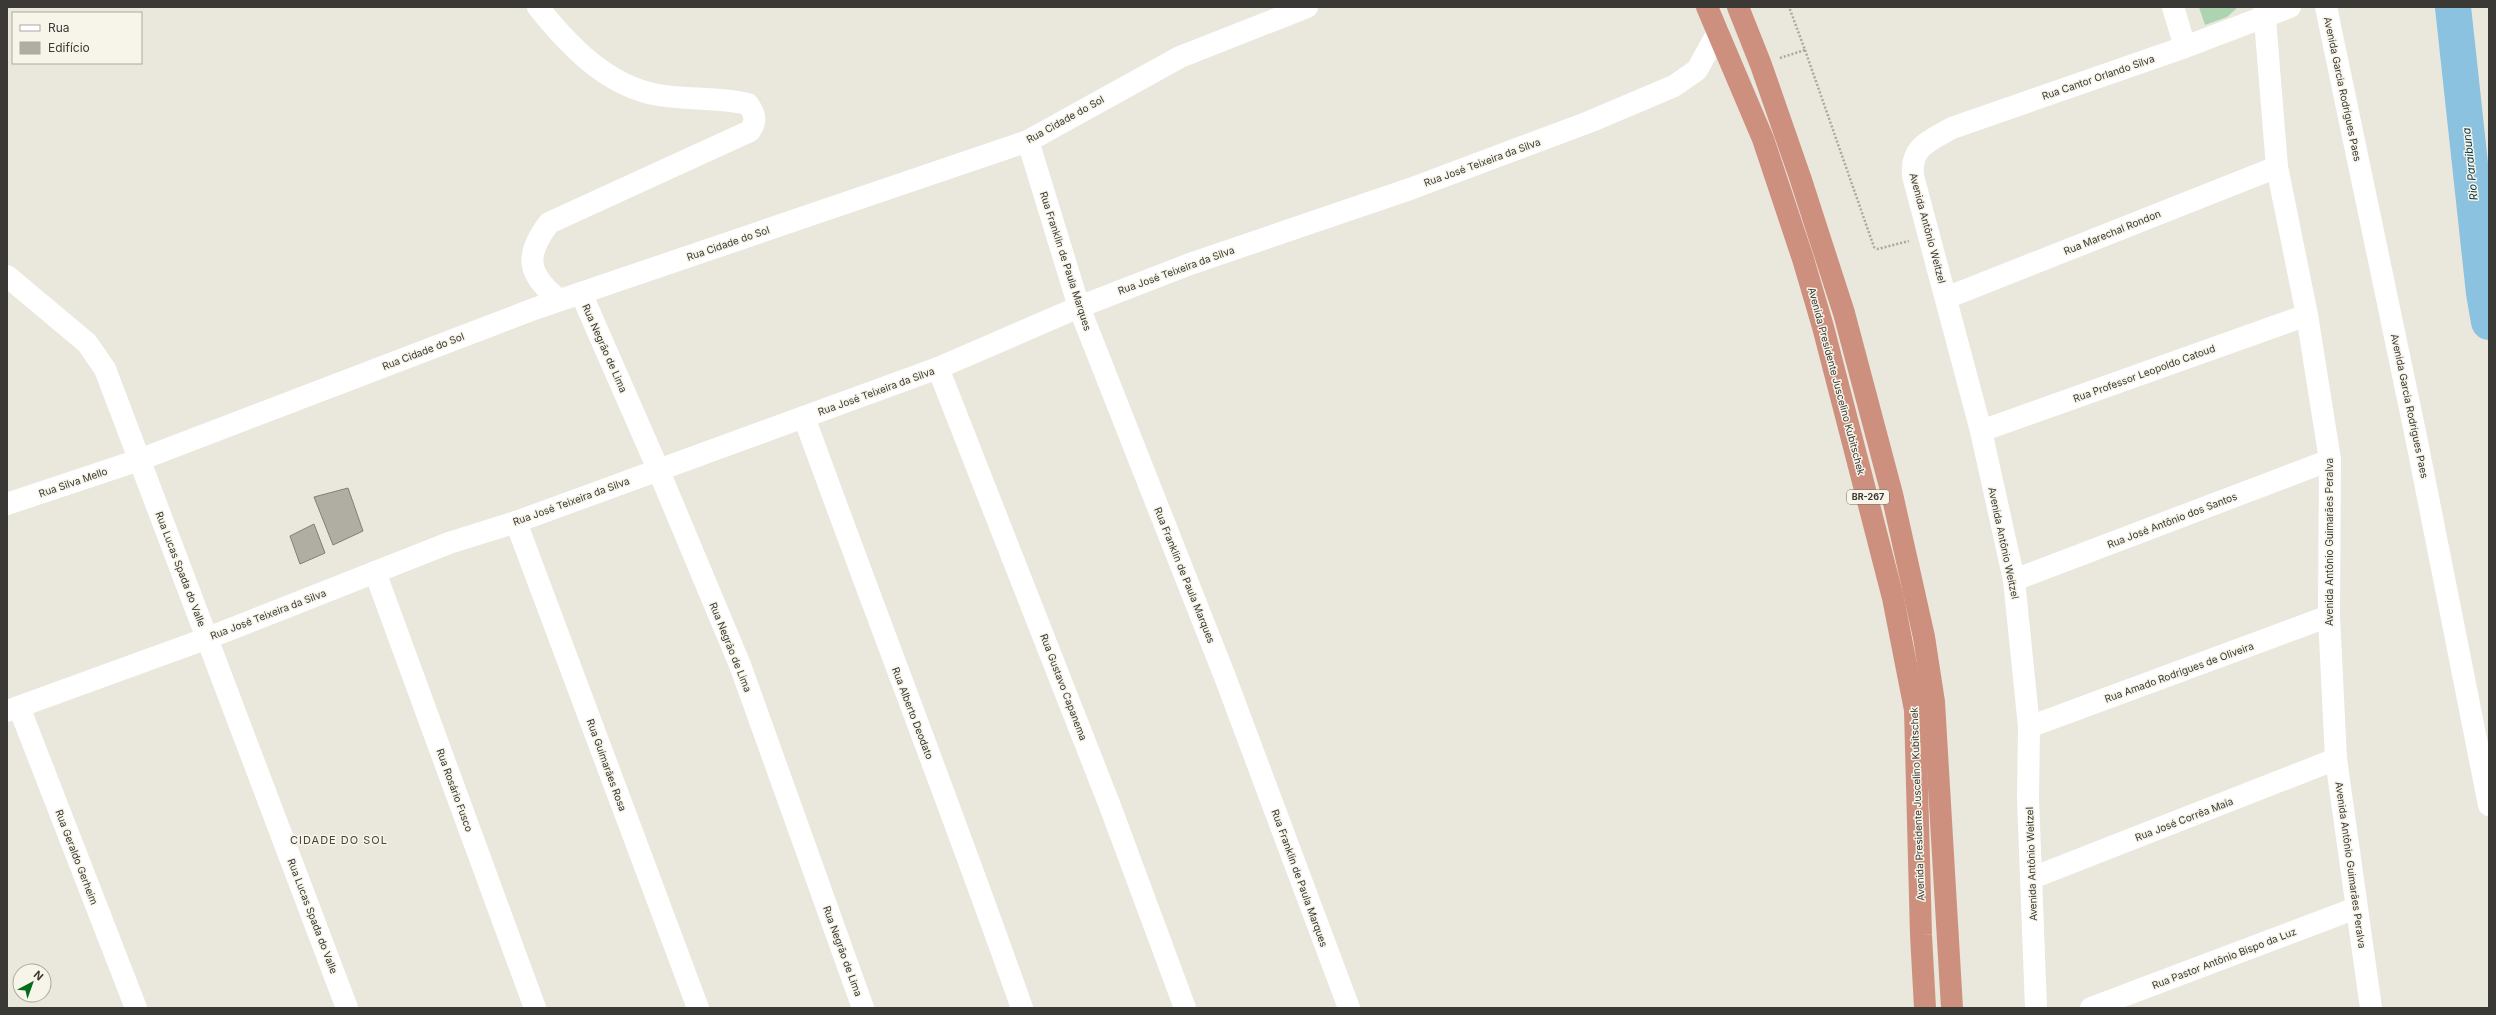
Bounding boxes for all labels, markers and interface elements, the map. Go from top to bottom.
legend [12,12,142,64]
street label: Avenida Garcia Rodrigues Paes [2322,16,2364,162]
text: Rua [48,20,70,35]
text: Edifício [48,40,90,55]
street label: Rua Cantor Orlando Silva [2040,52,2156,102]
street label: Rua Cidade do Sol [1024,93,1106,145]
water label: Rio Paraibuna [2459,127,2481,201]
street label: Rua José Teixeira da Silva [1422,135,1542,189]
street label: Avenida Antônio Weitzel [1907,171,1949,285]
street label: Rua Franklin de Paula Marques [1038,190,1094,332]
street label: Rua Marechal Rondon [2062,207,2162,257]
street label: Rua Cidade do Sol [685,223,771,263]
street label: Rua José Teixeira da Silva [1116,243,1236,297]
street label: Avenida Presidente Juscelino Kubitschek [1806,286,1868,477]
street label: Rua Negrão de Lima [580,302,630,394]
street label: Rua Cidade do Sol [380,330,466,372]
street label: Avenida Garcia Rodrigues Paes [2389,333,2431,479]
street label: Rua Professor Leopoldo Catoud [2071,342,2217,404]
street label: Rua José Teixeira da Silva [816,364,936,418]
street label: Avenida Antônio Guimarães Peralva [2323,458,2335,626]
street label: Rua Silva Mello [37,465,109,499]
street label: Rua José Teixeira da Silva [511,474,631,528]
street label: Avenida Antônio Weitzel [1986,486,2022,600]
road number: BR-267 [1847,490,1889,504]
street label: Rua José Antônio dos Santos [2105,490,2239,550]
street label: Rua Franklin de Paula Marques [1152,505,1218,645]
street label: Rua Lucas Spada do Valle [153,510,209,628]
street label: Rua José Teixeira da Silva [208,586,328,642]
street label: Rua Negrão de Lima [708,600,754,694]
street label: Rua Gustavo Capanema [1038,632,1090,742]
street label: Rua Amado Rodrigues de Oliveira [2103,639,2255,705]
street label: Rua Alberto Deodato [890,665,936,761]
street label: Avenida Presidente Juscelino Kubitschek [1908,706,1926,901]
street label: Rua Guimarães Rosa [585,717,629,813]
street label: Rua Rosário Fusco [434,747,476,833]
street label: Avenida Antônio Guimarães Peralva [2333,781,2369,949]
street label: Rua José Corrêa Maia [2133,795,2235,843]
street label: Avenida Antônio Weitzel [2023,807,2039,921]
street label: Rua Geraldo Gerheim [53,808,101,906]
street label: Rua Franklin de Paula Marques [1269,808,1331,948]
district label: CIDADE DO SOL [290,833,388,847]
street label: Rua Lucas Spada do Valle [285,857,341,975]
street label: Rua Negrão de Lima [821,904,865,998]
street label: Rua Pastor Antônio Bispo da Luz [2150,925,2298,991]
north arrow [12,963,52,1003]
text: N [31,967,46,983]

